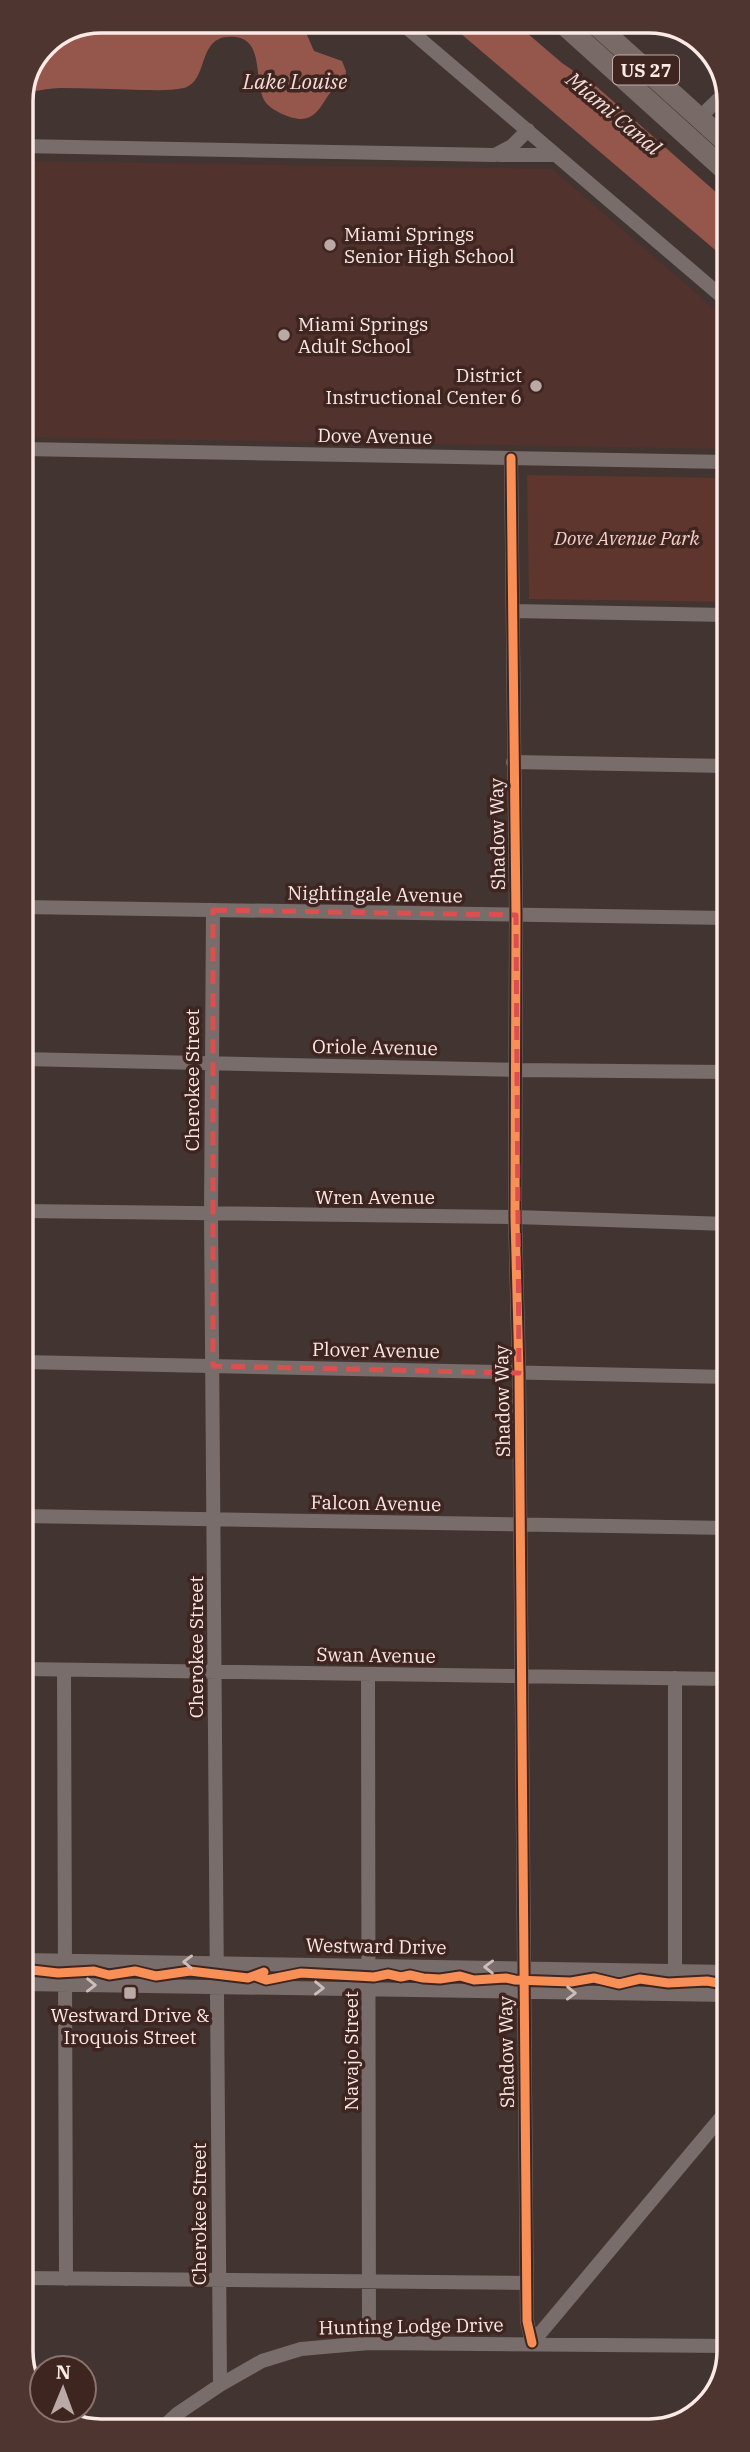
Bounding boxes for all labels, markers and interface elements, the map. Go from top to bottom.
road number: US 27 [613,56,679,84]
water label: Miami Canal [560,64,668,162]
water label: Lake Louise [242,67,348,95]
place label: Miami Springs Senior High School [344,222,515,268]
marker: Miami Springs Senior High School [322,237,338,253]
place label: Miami Springs Adult School [298,312,428,358]
marker: Miami Springs Adult School [276,327,292,343]
place label: District Instructional Center 6 [325,363,522,409]
marker: District Instructional Center 6 [528,378,544,394]
street label: Dove Avenue [317,423,433,449]
park label: Dove Avenue Park [553,526,701,550]
street label: Shadow Way [484,777,510,890]
street label: Nightingale Avenue [287,880,463,908]
street label: Cherokee Street [180,1008,204,1151]
street label: Oriole Avenue [312,1034,438,1060]
street label: Wren Avenue [315,1185,435,1209]
street label: Plover Avenue [312,1337,440,1363]
street label: Shadow Way [489,1344,515,1457]
street label: Falcon Avenue [310,1490,442,1516]
street label: Cherokee Street [184,1575,208,1718]
street label: Swan Avenue [316,1642,436,1668]
street label: Westward Drive [305,1933,447,1959]
one-way arrow [182,1954,193,1970]
one-way arrow [483,1959,494,1975]
one-way arrow [87,1977,97,1993]
one-way arrow [314,1981,325,1996]
marker: Westward Drive & Iroquois Street [122,1985,138,2001]
one-way arrow [566,1985,577,2001]
street label: Navajo Street [339,1991,363,2111]
street label: Shadow Way [493,1995,519,2108]
place label: Westward Drive & Iroquois Street [51,2003,209,2049]
street label: Cherokee Street [187,2142,211,2285]
street label: Hunting Lodge Drive [318,2312,504,2340]
north arrow [28,2354,98,2424]
text: N [56,2360,71,2384]

